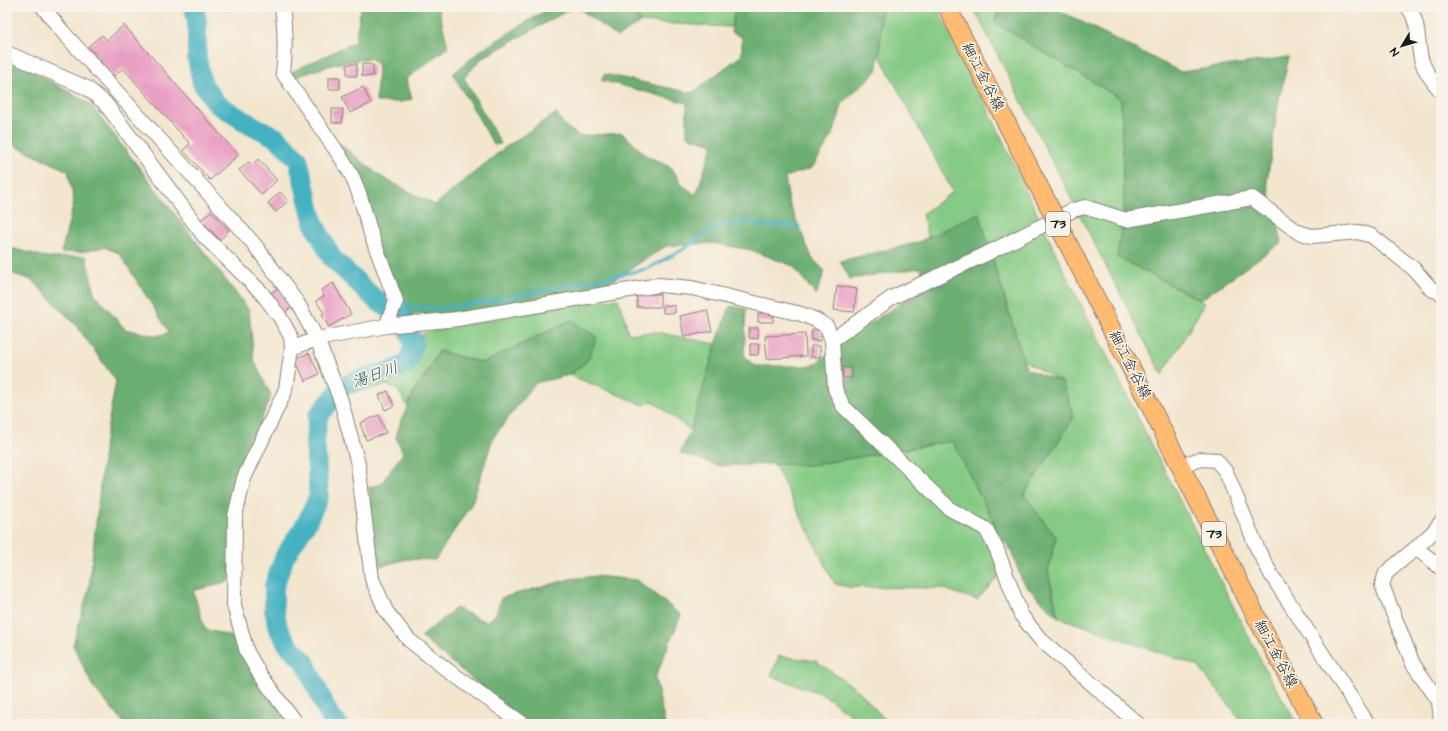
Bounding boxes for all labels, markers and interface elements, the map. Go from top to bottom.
north arrow [1382,26,1422,66]
street label: 細江金谷線 [957,39,1009,115]
text: N [1386,44,1403,59]
road number: 73 [1046,212,1070,236]
street label: 細江金谷線 [1104,327,1156,403]
water label: 湯日川 [349,357,401,393]
road number: 73 [1202,522,1226,546]
street label: 細江金谷線 [1249,616,1303,692]

